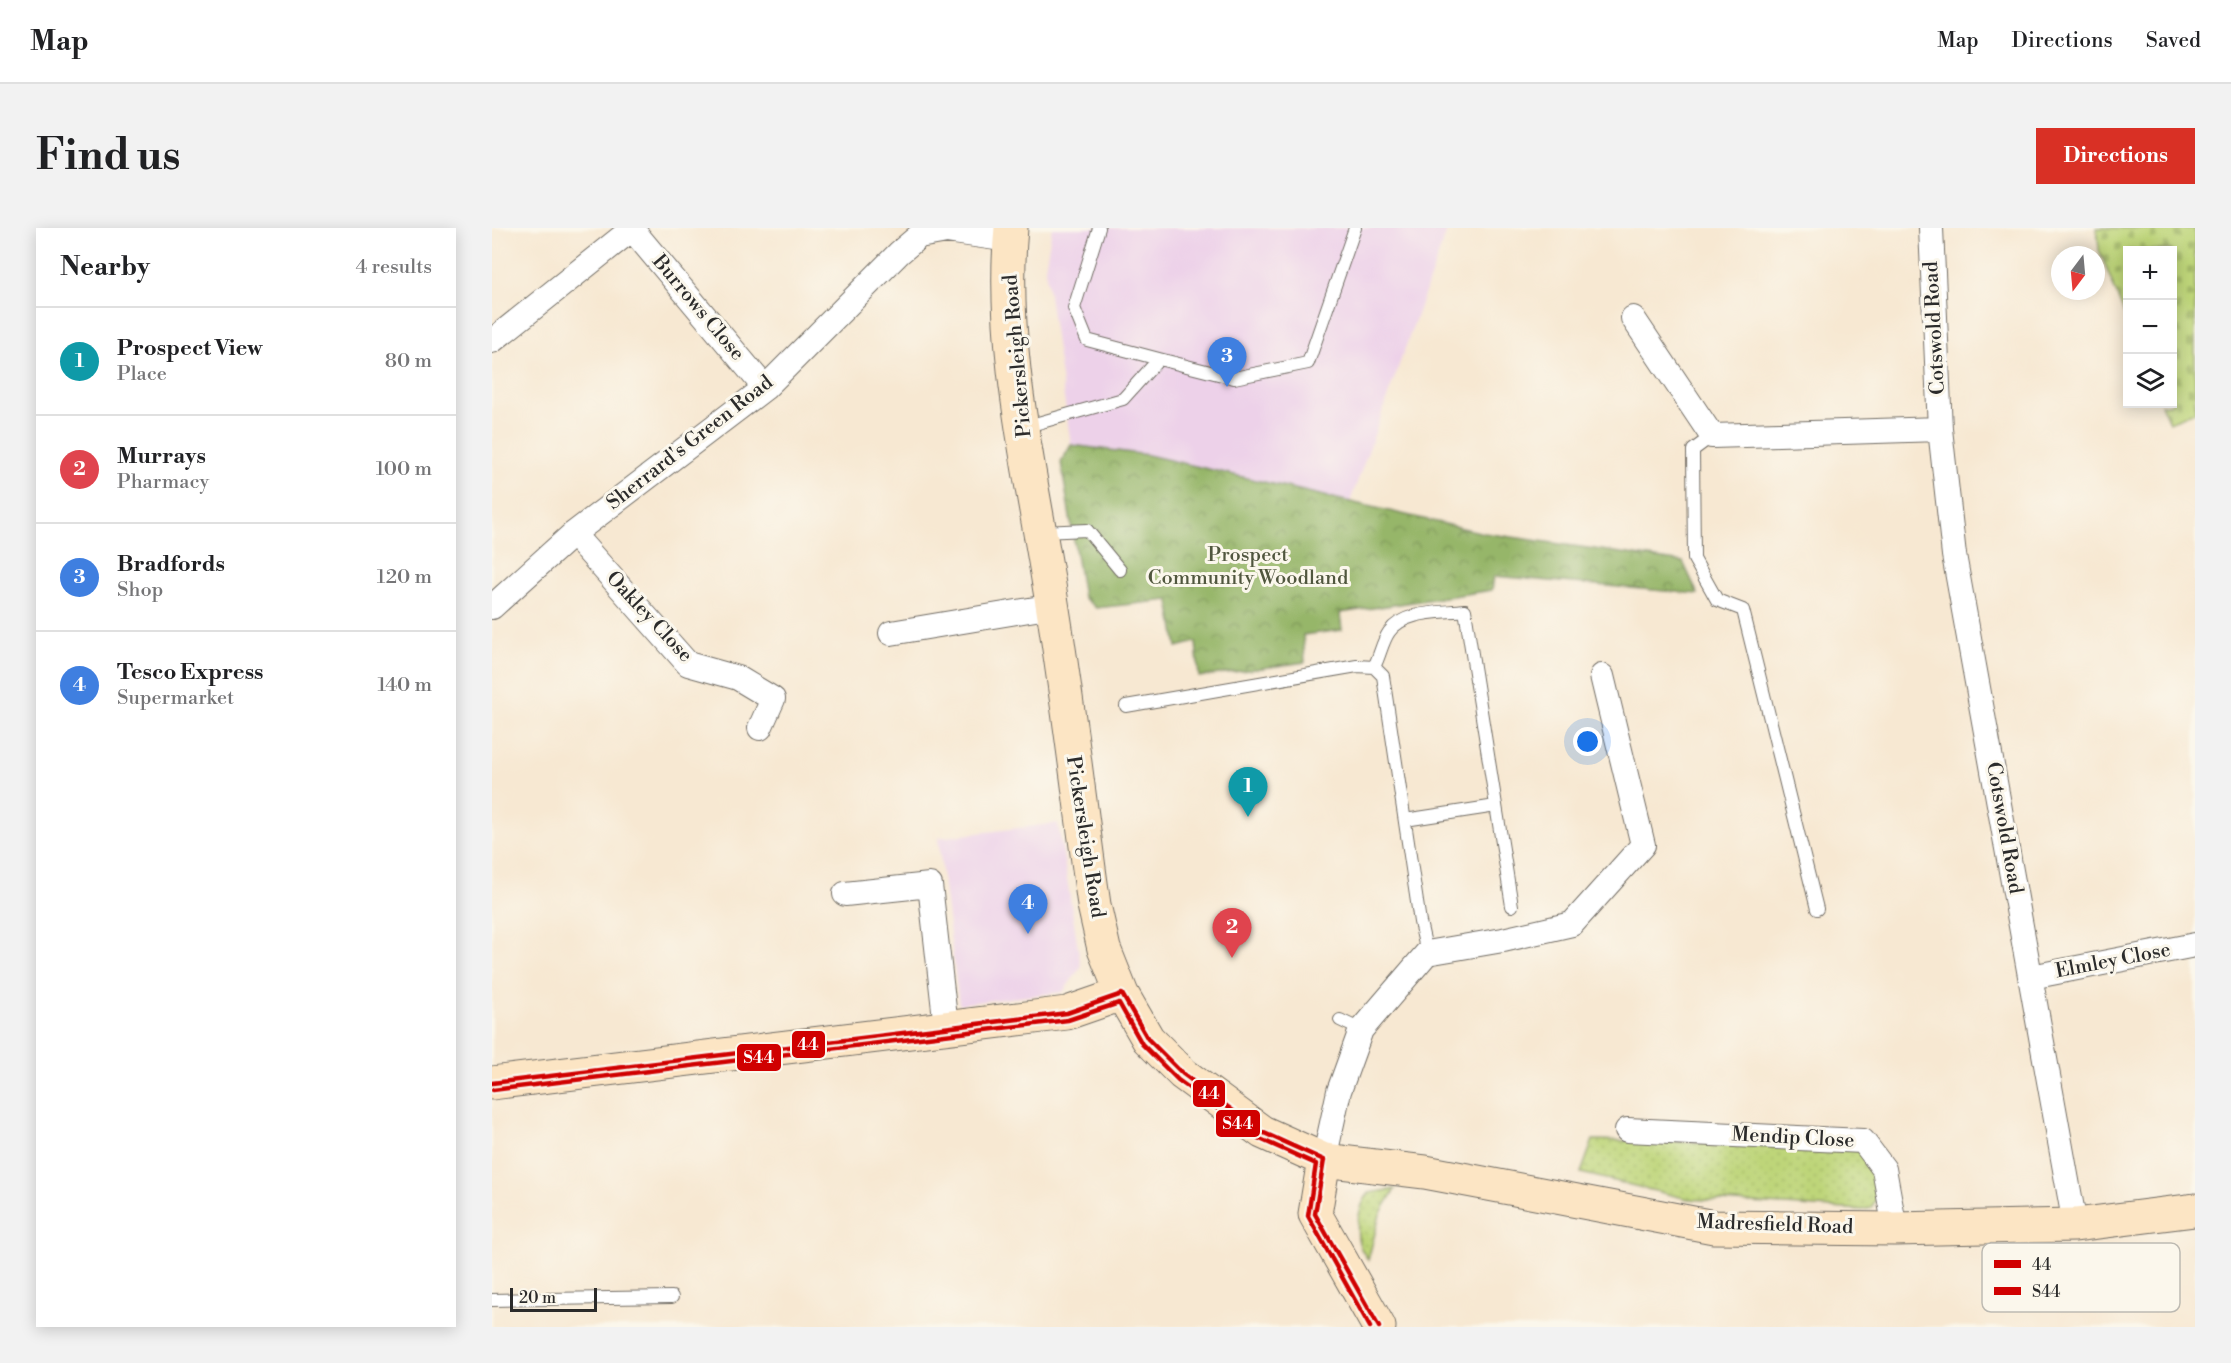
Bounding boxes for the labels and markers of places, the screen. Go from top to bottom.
pin: 3 [1208,338,1246,387]
pin: 1 [1228,768,1268,817]
pin: 4 [1008,884,1048,934]
pin: 2 [1212,908,1252,958]

